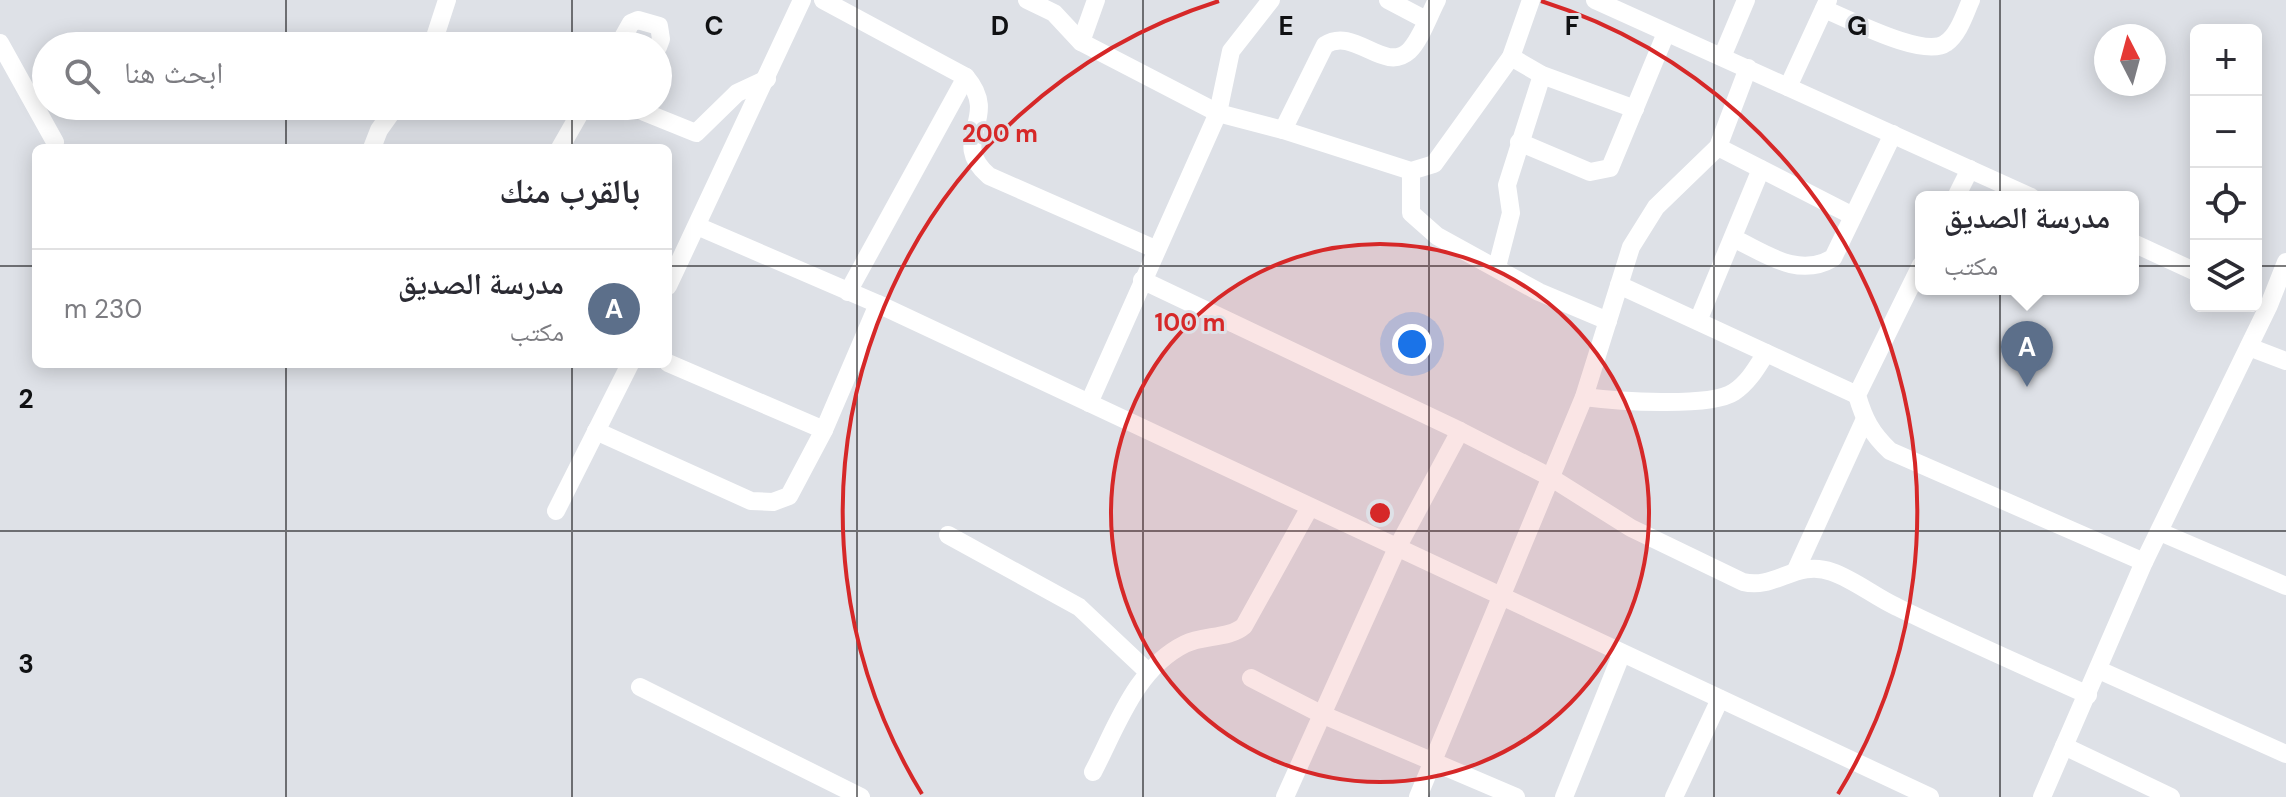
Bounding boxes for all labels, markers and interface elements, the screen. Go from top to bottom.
text: C [704,9,724,43]
text: D [991,9,1009,43]
text: E [1278,9,1294,43]
text: F [1565,9,1579,43]
text: G [1847,9,1867,43]
north arrow [2094,24,2166,96]
map controls [2190,24,2262,312]
button: + [2190,24,2262,96]
search box [32,32,672,120]
text: ابحث هنا [124,53,223,92]
icon: search [60,54,104,98]
button: − [2190,96,2262,168]
text: 200 m [962,118,1038,149]
button: locate [2190,168,2262,240]
text: بالقرب منك [499,169,640,214]
popup [1915,191,2139,295]
text: مدرسة الصديق [1944,198,2110,237]
button: layers [2190,240,2262,312]
text: مكتب [1944,249,1998,283]
text: مدرسة الصديق [398,264,564,303]
text: 230 m [64,292,142,326]
text: A [605,292,623,326]
text: 100 m [1155,307,1225,338]
text: مكتب [510,315,564,349]
pin: A [2001,321,2053,387]
your location [1392,324,1432,364]
text: 2 [18,382,34,416]
centre of rings [1366,499,1394,527]
text: 3 [18,647,34,681]

